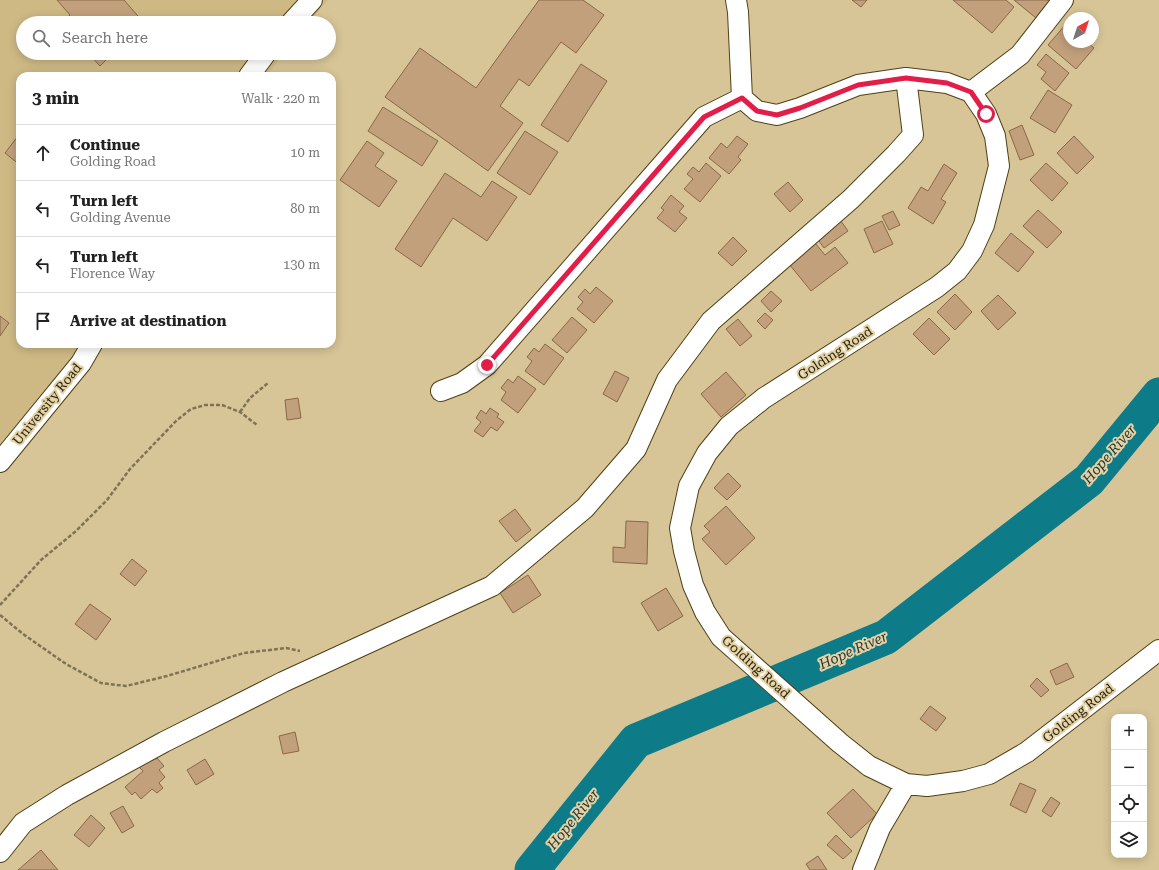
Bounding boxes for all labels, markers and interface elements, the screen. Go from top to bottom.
north arrow [1063,12,1099,48]
search box [16,16,336,60]
icon: search [30,27,52,49]
text: Search here [62,29,148,47]
text: 3 min [32,88,79,108]
text: Walk · 220 m [241,91,320,106]
route start [977,105,995,123]
text: Continue [70,136,140,154]
icon: ahead [32,142,54,164]
text: 10 m [290,145,320,160]
text: Golding Road [70,154,156,169]
text: Turn left [70,192,138,210]
icon: left [32,198,54,220]
text: 80 m [290,201,320,216]
text: Golding Avenue [70,210,171,225]
text: Turn left [70,248,138,266]
icon: left [32,254,54,276]
text: 130 m [283,257,320,272]
text: Florence Way [70,266,155,281]
icon: arrive [32,310,54,332]
text: Arrive at destination [70,312,226,330]
street label: Golding Road [795,323,876,383]
route end [478,356,496,374]
street label: University Road [9,360,85,448]
water label: Hope River [1078,421,1139,487]
water label: Hope River [816,628,890,673]
street label: Golding Road [719,633,793,702]
street label: Golding Road [1040,680,1117,745]
map controls [1111,714,1147,858]
button: + [1111,714,1147,750]
button: − [1111,750,1147,786]
water label: Hope River [543,786,602,853]
button: locate [1111,786,1147,822]
button: layers [1111,822,1147,858]

